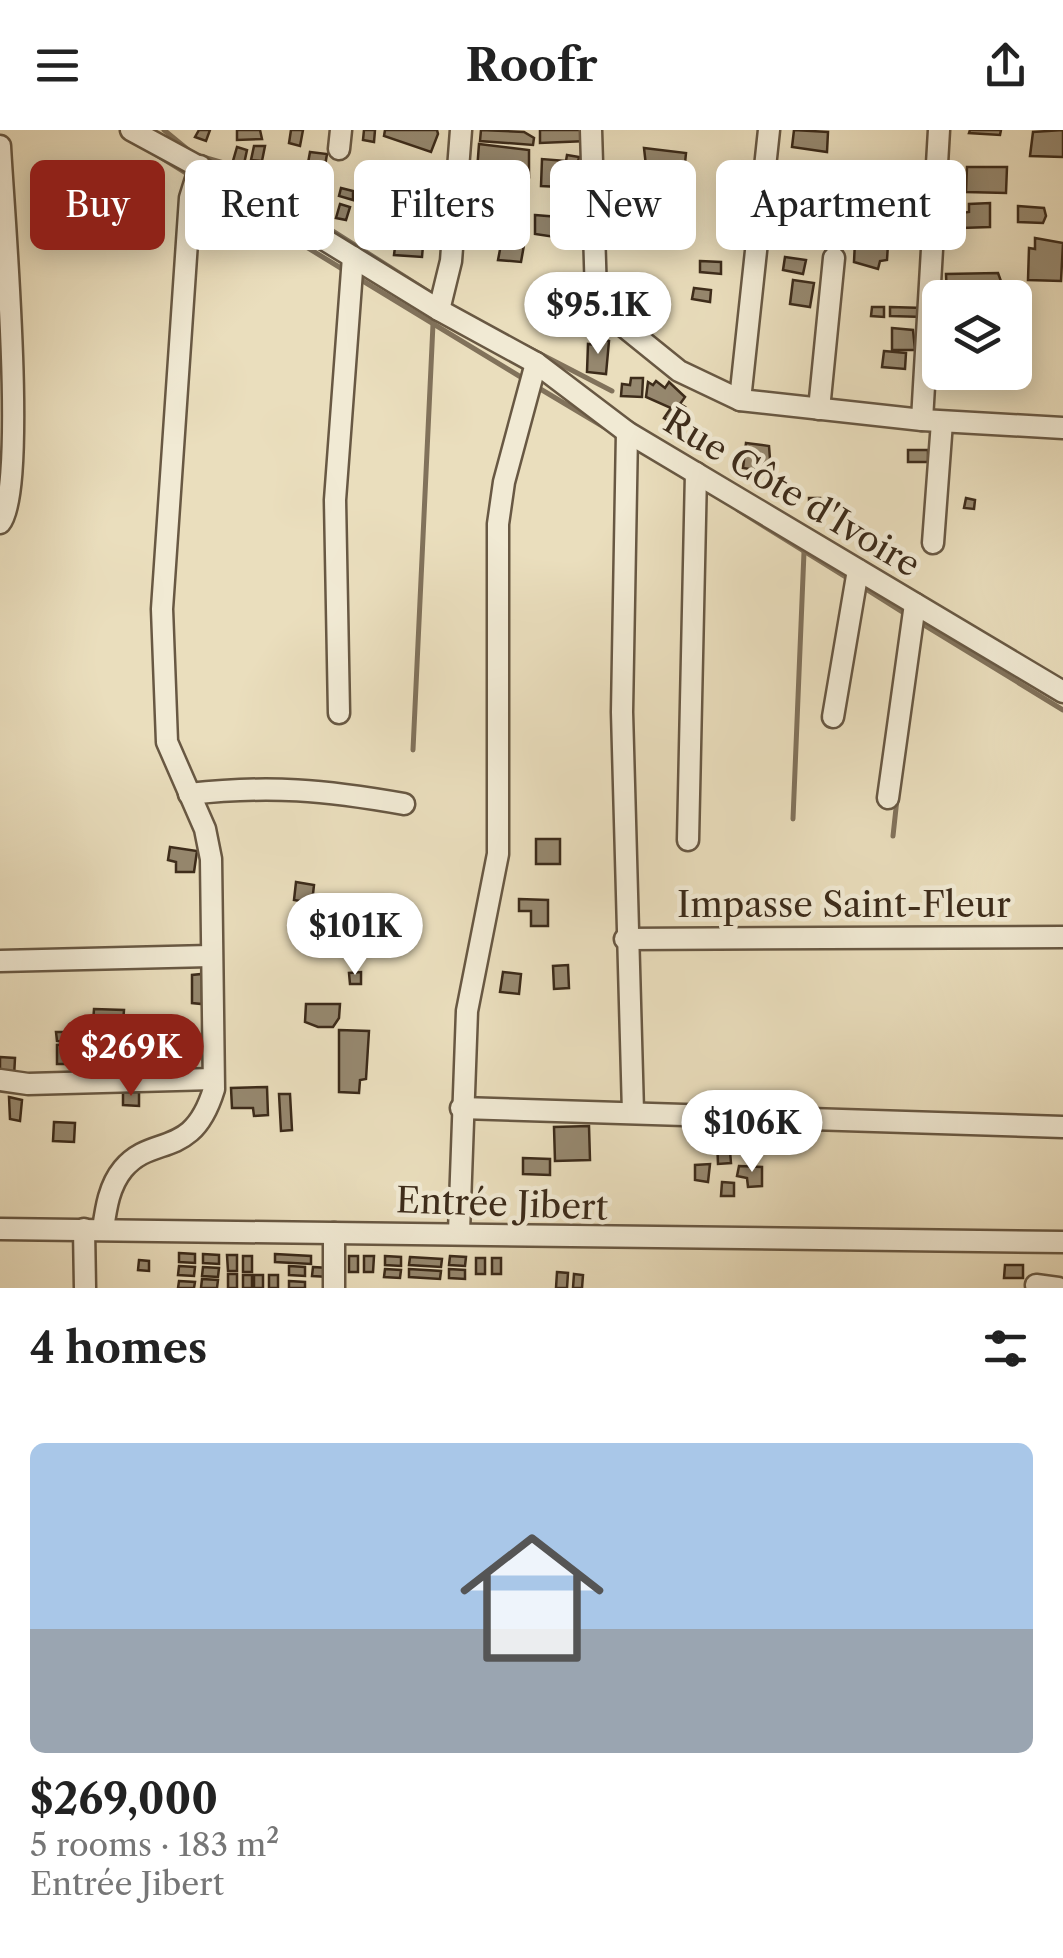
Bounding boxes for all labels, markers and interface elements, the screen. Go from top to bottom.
text: Roofr [465,37,598,93]
icon: menu [30,38,85,93]
icon: share [978,38,1033,93]
chip: Buy [30,160,165,250]
chip: Rent [185,160,334,250]
chip: Filters [354,160,530,250]
chip: New [550,160,696,250]
chip: Apartment [716,160,966,250]
pin: $95.1K [517,272,679,357]
map controls [922,280,1032,390]
button: layers [922,280,1032,390]
text: $95.1K [546,285,650,324]
street label: Rue Côte d'Ivoire [656,399,928,586]
street label: Impasse Saint-Fleur [677,883,1011,926]
pin: $101K [285,893,425,978]
text: $101K [309,906,401,945]
pin: $269K [61,1014,201,1099]
text: $269K [81,1027,181,1066]
pin: $106K [682,1090,822,1175]
text: $106K [703,1103,801,1142]
street label: Entrée Jibert [395,1178,609,1229]
icon: filters [978,1321,1033,1376]
text: 4 homes [30,1322,207,1374]
icon: home [442,1508,622,1688]
text: $269,000 [30,1773,218,1825]
text: 5 rooms · 183 m² [30,1825,279,1864]
text: Entrée Jibert [30,1864,224,1903]

